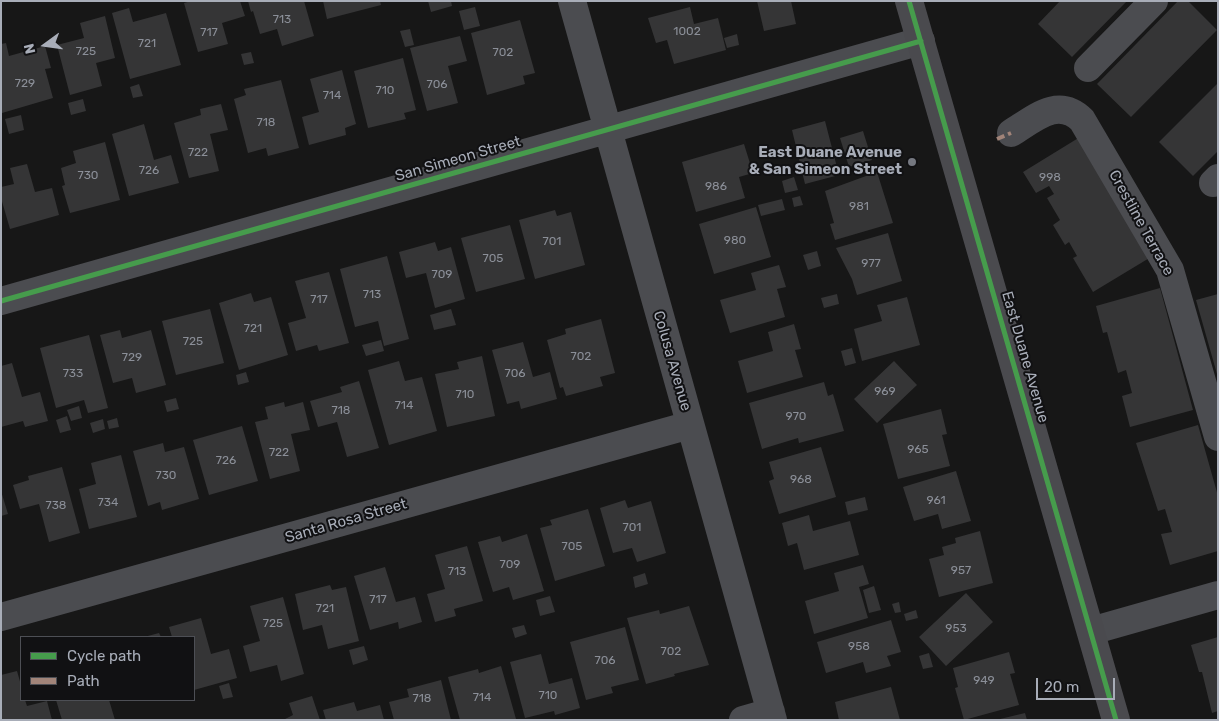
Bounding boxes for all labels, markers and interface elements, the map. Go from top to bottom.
house number: 713 [273,13,291,27]
north arrow [20,20,70,70]
house number: 1002 [673,25,701,39]
house number: 717 [200,26,218,40]
house number: 721 [138,37,156,51]
text: N [20,42,39,56]
house number: 725 [76,45,96,59]
house number: 702 [493,46,513,60]
house number: 729 [15,77,35,91]
house number: 706 [426,78,448,92]
house number: 710 [376,84,394,98]
house number: 714 [323,89,341,103]
house number: 718 [257,116,275,130]
street label: San Simeon Street [393,132,523,186]
place label: East Duane Avenue & San Simeon Street [749,144,902,179]
house number: 722 [188,146,208,160]
marker: East Duane Avenue & San Simeon Street [906,156,918,168]
house number: 726 [139,164,159,178]
street label: Crestline Terrace [1105,167,1177,279]
house number: 730 [78,169,98,183]
house number: 998 [1039,171,1061,185]
house number: 986 [705,180,727,194]
house number: 981 [849,200,869,214]
house number: 980 [724,234,746,248]
house number: 701 [543,235,561,249]
house number: 705 [483,252,503,266]
house number: 977 [861,257,881,271]
house number: 709 [432,268,452,282]
house number: 713 [363,288,381,302]
street label: East Duane Avenue [998,289,1052,425]
house number: 717 [310,293,328,307]
street label: Colusa Avenue [649,309,695,413]
house number: 721 [244,322,262,336]
house number: 725 [183,335,203,349]
house number: 702 [571,350,591,364]
house number: 729 [122,351,142,365]
house number: 733 [63,367,83,381]
house number: 706 [504,367,526,381]
house number: 969 [874,385,896,399]
house number: 710 [456,388,474,402]
house number: 714 [395,399,413,413]
house number: 718 [332,404,350,418]
house number: 970 [786,410,806,424]
house number: 965 [907,443,929,457]
house number: 722 [269,446,289,460]
house number: 726 [216,454,236,468]
house number: 730 [156,469,176,483]
house number: 968 [790,473,812,487]
house number: 961 [926,494,946,508]
street label: Santa Rosa Street [283,495,409,547]
house number: 734 [98,496,118,510]
house number: 738 [46,499,66,513]
house number: 701 [623,521,641,535]
house number: 705 [562,540,582,554]
house number: 709 [500,558,520,572]
house number: 957 [951,564,971,578]
house number: 713 [448,565,466,579]
house number: 717 [369,593,387,607]
house number: 721 [316,602,334,616]
house number: 725 [263,617,283,631]
house number: 953 [945,622,967,636]
legend [20,636,195,701]
house number: 958 [848,640,870,654]
house number: 702 [661,645,681,659]
text: Cycle path [67,647,141,665]
house number: 706 [594,654,616,668]
scale bar [1039,668,1118,700]
text: Path [67,672,100,690]
house number: 949 [973,674,995,688]
text: 20 m [1044,678,1079,696]
house number: 710 [539,689,557,703]
house number: 714 [473,691,491,705]
house number: 718 [413,692,431,706]

